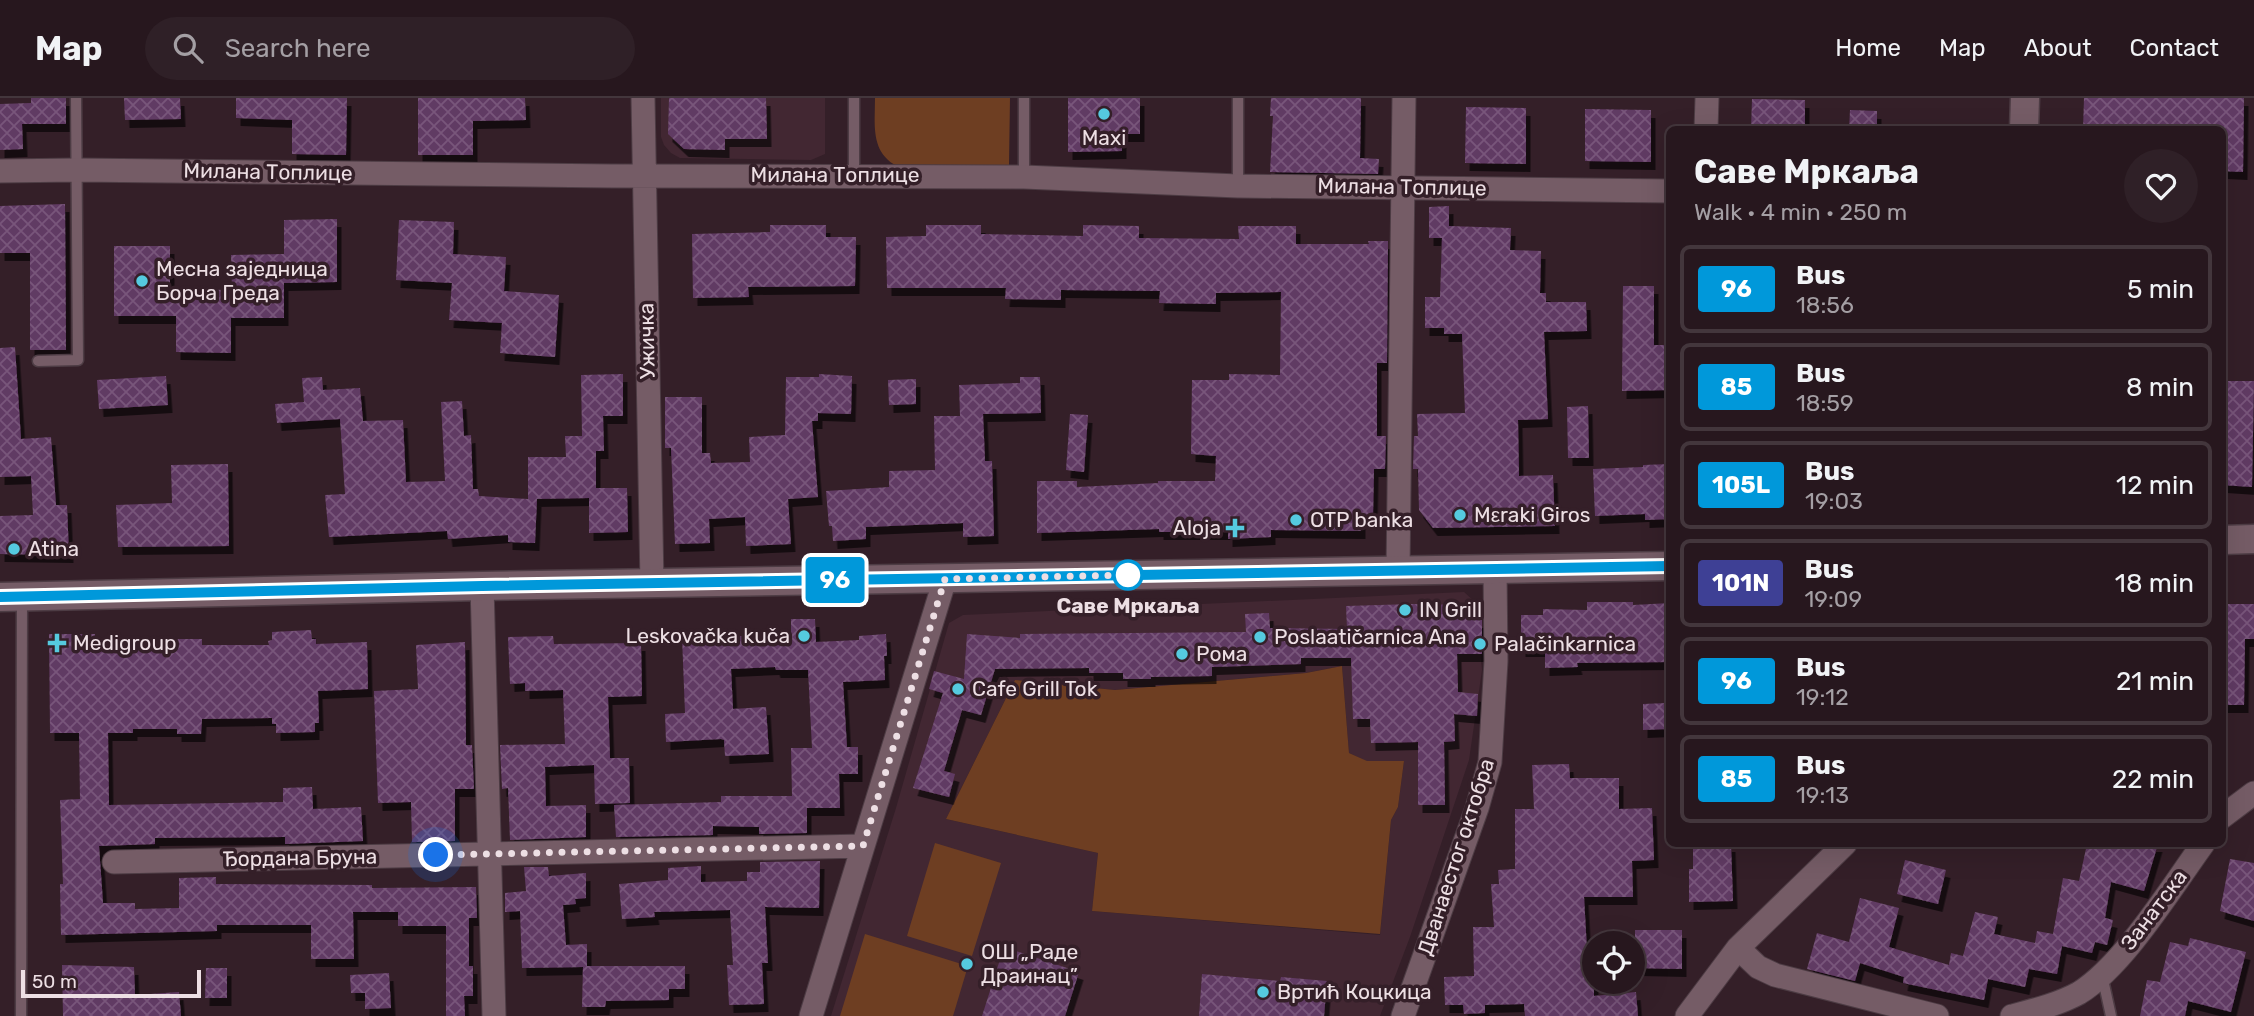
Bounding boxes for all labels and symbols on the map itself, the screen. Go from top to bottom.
marker: Maxi [1096,106,1112,122]
place label: Maxi [1082,125,1126,150]
street label: Милана Топлице [183,158,353,185]
street label: Милана Топлице [750,162,920,187]
street label: Милана Топлице [1317,173,1487,200]
place label: Месна заједница Борча Греда [156,256,328,305]
marker: Месна заједница Борча Греда [134,273,150,289]
street label: Ужичка [633,303,660,379]
place label: Mεraki Giros [1474,502,1590,527]
place label: OTP banka [1310,507,1413,532]
marker: Mεraki Giros [1452,507,1468,523]
marker: OTP banka [1288,512,1304,528]
place label: Aloja [1173,515,1221,540]
marker: Aloja [1227,520,1243,536]
place label: Atina [28,536,79,561]
marker: Atina [6,541,22,557]
line badge: 96 [804,557,866,603]
marker: Саве Мркаља [1113,560,1143,590]
place label: Саве Мркаља [1056,593,1200,618]
place label: IN Grill [1419,597,1482,622]
marker: IN Grill [1397,602,1413,618]
place label: Leskovačka kuča [626,623,790,648]
place label: Poslaatičarnica Ana [1274,624,1467,649]
marker: Leskovačka kuča [796,628,812,644]
marker: Poslaatičarnica Ana [1252,629,1268,645]
place label: Medigroup [73,630,177,655]
place label: Palačinkarnica [1494,631,1636,656]
marker: Medigroup [47,633,67,653]
marker: Palačinkarnica [1472,636,1488,652]
place label: Рома [1196,641,1247,666]
marker: Рома [1174,646,1190,662]
place label: Cafe Grill Tok [972,676,1098,701]
marker: Cafe Grill Tok [950,681,966,697]
street label: Дванаестог октобра [1412,755,1499,958]
your location [418,837,453,872]
street label: Ђордана Бруна [222,844,378,871]
street label: Занатска [2115,865,2192,955]
place label: ОШ „Раде Драинац” [981,939,1078,988]
marker: ОШ „Раде Драинац” [959,956,975,972]
scale bar [21,967,201,999]
place label: Вртић Коцкица [1277,979,1432,1004]
marker: Вртић Коцкица [1255,984,1271,1000]

